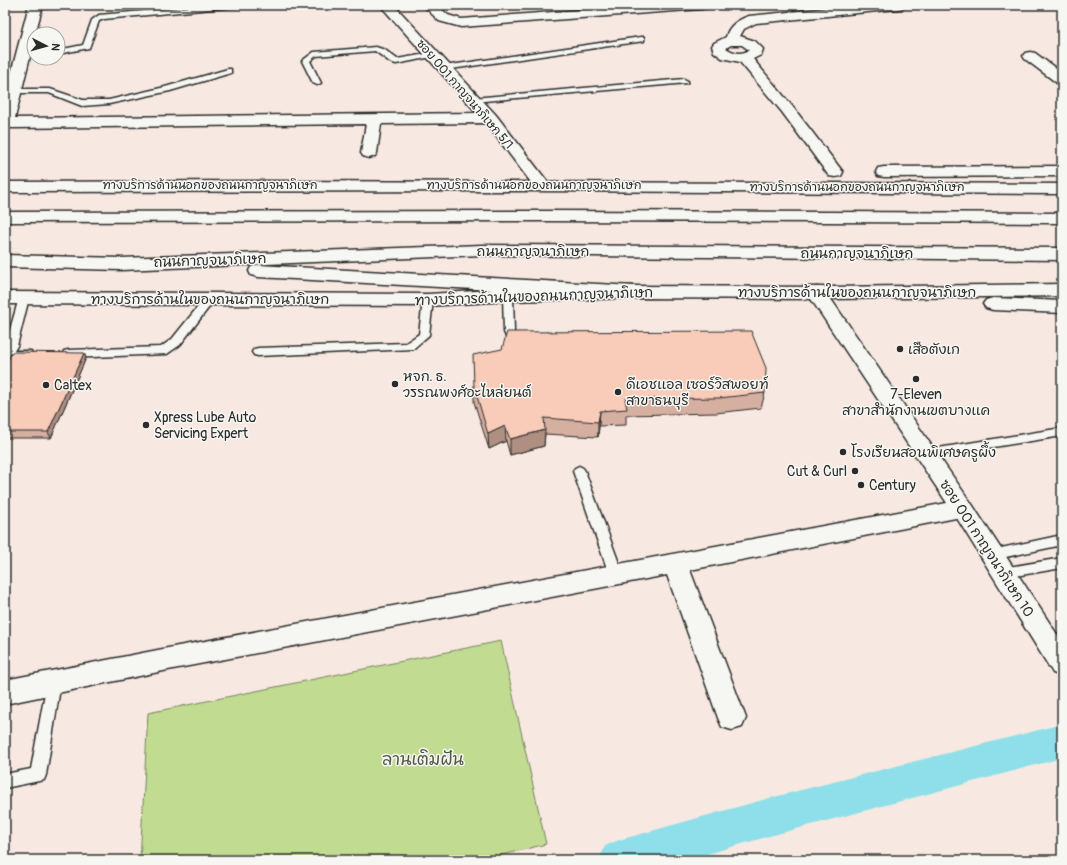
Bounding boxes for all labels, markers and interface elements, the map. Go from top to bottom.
north arrow [26,26,66,66]
street label: ซอย 001 กาญจนาภิเษก 5/1 [413,37,516,152]
text: N [49,43,62,52]
street label: ทางบริการด้านนอกของถนนกาญจนาภิเษก [102,178,318,193]
street label: ทางบริการด้านนอกของถนนกาญจนาภิเษก [426,178,642,193]
street label: ทางบริการด้านนอกของถนนกาญจนาภิเษก [749,180,965,195]
street label: ถนนกาญจนาภิเษก [477,243,589,260]
street label: ถนนกาญจนาภิเษก [801,245,913,262]
street label: ถนนกาญจนาภิเษก [153,250,267,271]
street label: ทางบริการด้านในของถนนกาญจนาภิเษก [414,283,654,309]
street label: ทางบริการด้านในของถนนกาญจนาภิเษก [738,283,976,301]
street label: ทางบริการด้านในของถนนกาญจนาภิเษก [91,290,329,308]
place label: เสือตังเก [908,341,960,358]
marker: เสือตังเก [895,344,905,354]
place label: หจก. ธ. วรรณพงศ์อะไหล่ยนต์ [403,368,532,401]
marker: 7-Eleven สาขาสำนักงานเขตบางแค [911,374,921,384]
place label: ดีเอชแอล เซอร์วิสพอยท์ สาขาธนบุรี [626,375,769,410]
place label: Caltex [54,377,92,394]
marker: หจก. ธ. วรรณพงศ์อะไหล่ยนต์ [390,379,400,389]
marker: Caltex [41,380,51,390]
place label: 7-Eleven สาขาสำนักงานเขตบางแค [842,386,990,419]
marker: ดีเอชแอล เซอร์วิสพอยท์ สาขาธนบุรี [613,387,623,397]
place label: Xpress Lube Auto Servicing Expert [154,409,257,442]
marker: Xpress Lube Auto Servicing Expert [141,420,151,430]
place label: โรงเรียนสอนพิเศษครูผึ้ง [851,441,996,462]
marker: โรงเรียนสอนพิเศษครูผึ้ง [838,447,848,457]
place label: Cut & Curl [787,463,847,480]
marker: Cut & Curl [850,466,860,476]
street label: ซอย 001 กาญจนาภิเษก 10 [936,476,1037,620]
place label: Century [869,477,916,494]
marker: Century [856,480,866,490]
park label: ลานเติมฝัน [382,749,465,770]

